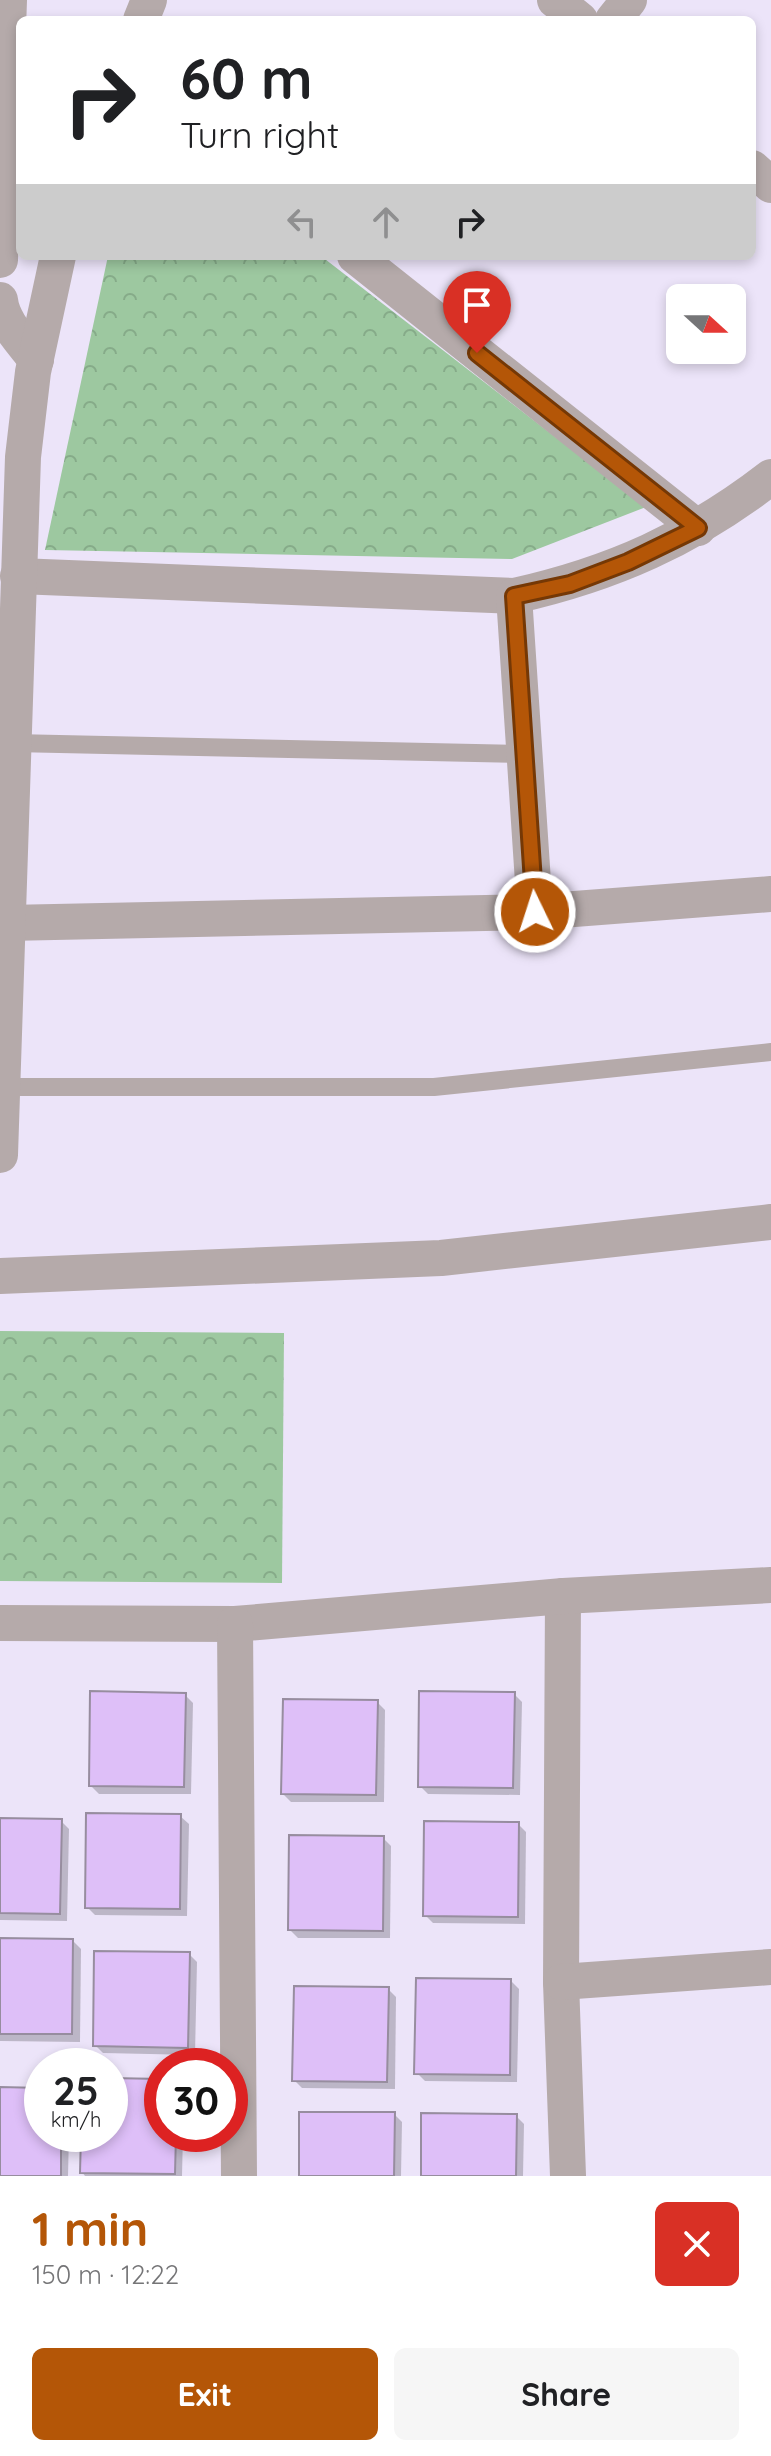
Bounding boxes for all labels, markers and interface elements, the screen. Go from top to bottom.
text: 60 m [180,43,313,113]
icon: right [48,48,152,152]
text: Turn right [180,112,339,157]
icon: left [280,200,324,244]
icon: ahead [364,200,408,244]
icon: right [448,200,492,244]
pin [443,271,511,353]
icon: arrive [455,283,499,327]
north arrow [666,284,746,364]
map controls [666,284,746,364]
position arrow [493,870,577,954]
speed limit sign: 30 [144,2048,248,2152]
text: 25 [53,2065,99,2115]
text: km/h [51,2107,101,2132]
text: 1 min [32,2198,148,2258]
button: close [655,2202,739,2286]
text: 150 m · 12:22 [32,2258,179,2291]
button: Exit [32,2348,378,2440]
button: Share [394,2348,739,2440]

